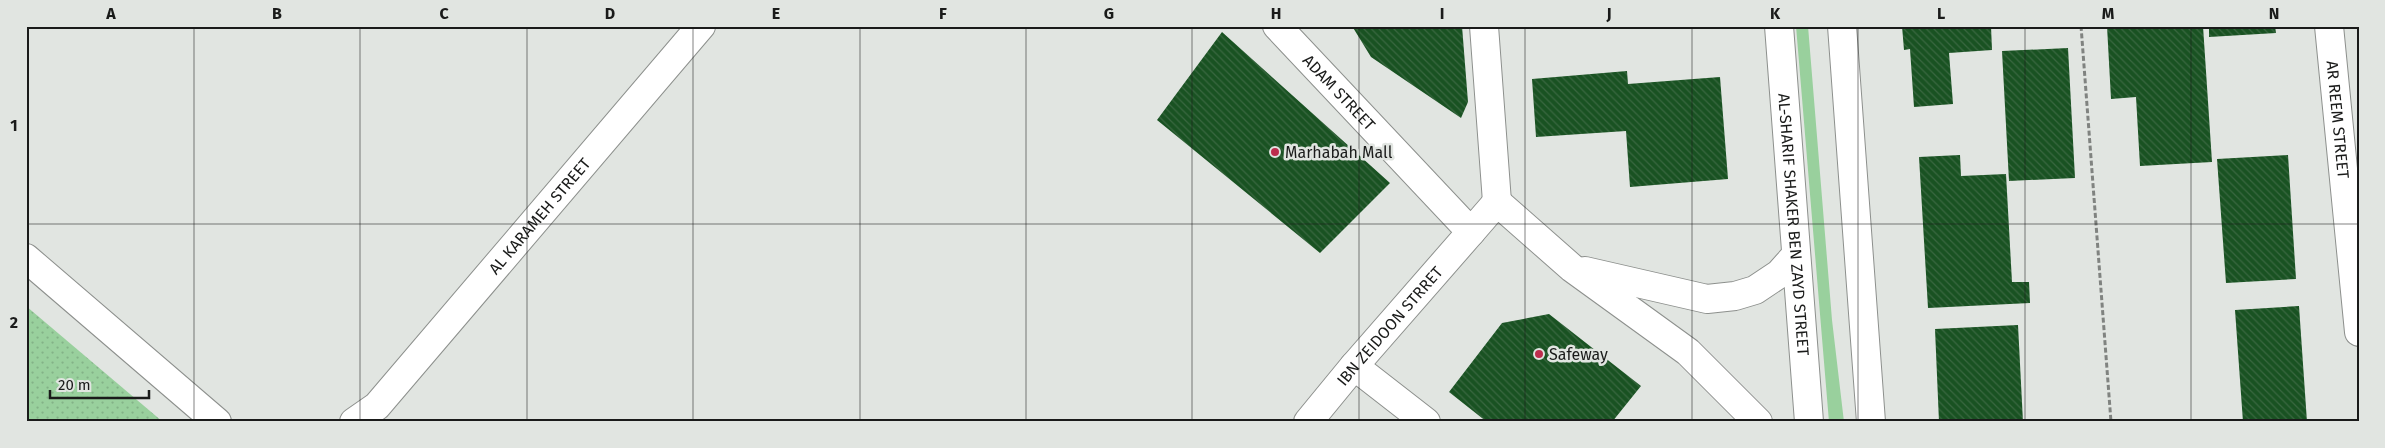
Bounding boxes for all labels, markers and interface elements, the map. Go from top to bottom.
text: A [105,4,116,23]
text: B [272,4,282,23]
text: C [439,4,449,23]
text: D [605,4,615,23]
text: E [772,4,780,23]
text: F [939,4,947,23]
text: G [1104,4,1114,23]
text: H [1271,4,1281,23]
text: I [1440,4,1444,23]
text: J [1605,4,1612,23]
text: K [1770,4,1781,23]
text: L [1937,4,1945,23]
text: M [2102,4,2115,23]
text: N [2269,4,2279,23]
street label: ADAM STREET [1299,50,1380,135]
street label: AR REEM STREET [2323,60,2353,180]
street label: AL-SHARIF SHAKER BEN ZAYD STREET [1775,93,1813,357]
text: 1 [10,116,18,135]
place label: Marhabah Mall [1285,143,1393,162]
marker: Marhabah Mall [1269,146,1281,158]
street label: AL KARAMEH STREET [484,153,594,278]
street label: IBN ZEIDOON STRRET [1332,262,1447,389]
text: 2 [10,313,18,332]
place label: Safeway [1549,345,1608,364]
marker: Safeway [1533,348,1545,360]
scale bar [50,368,149,400]
text: 20 m [58,376,91,394]

